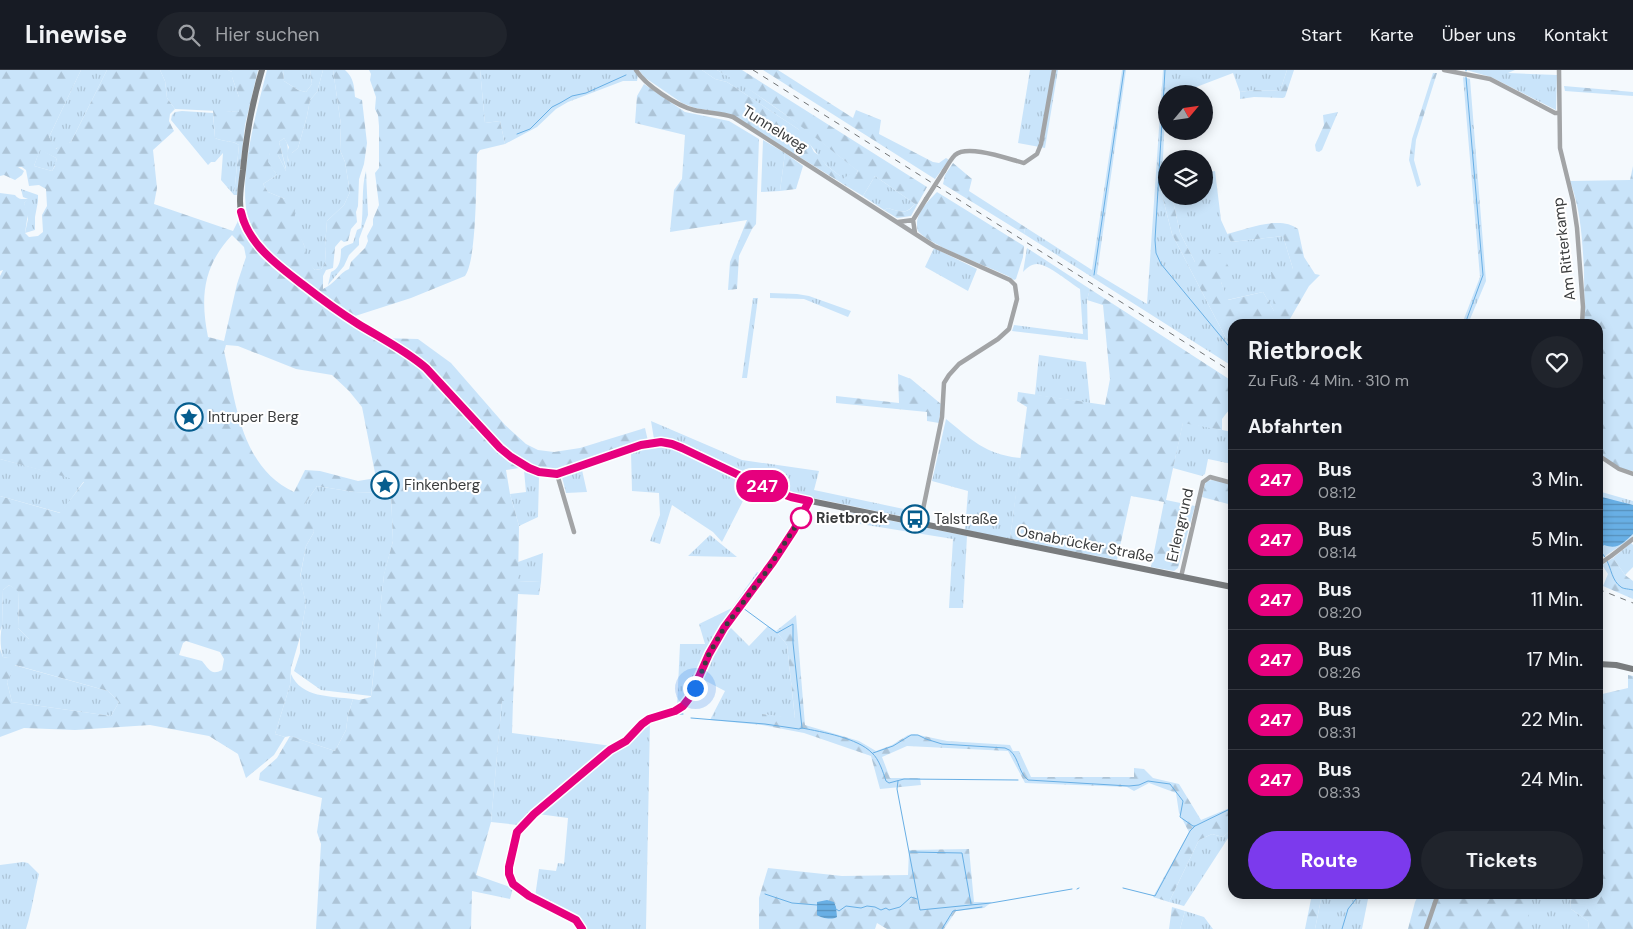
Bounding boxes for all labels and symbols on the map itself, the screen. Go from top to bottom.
north arrow [1158,85,1212,140]
street label: Tunnelweg [739,101,811,157]
street label: Am Ritterkamp [1548,196,1580,302]
place icon: Intruper Berg [174,402,204,432]
place label: Intruper Berg [208,407,299,427]
place icon: Finkenberg [370,470,400,500]
line badge: 247 [733,470,791,502]
place label: Finkenberg [404,475,480,495]
street label: Erlengrund [1162,486,1198,564]
bus stop icon: Talstraße [900,504,930,534]
marker: Rietbrock [790,507,812,529]
place label: Rietbrock [816,508,888,528]
place label: Talstraße [934,509,998,529]
street label: Osnabrücker Straße [1015,521,1155,567]
your location [683,676,708,701]

